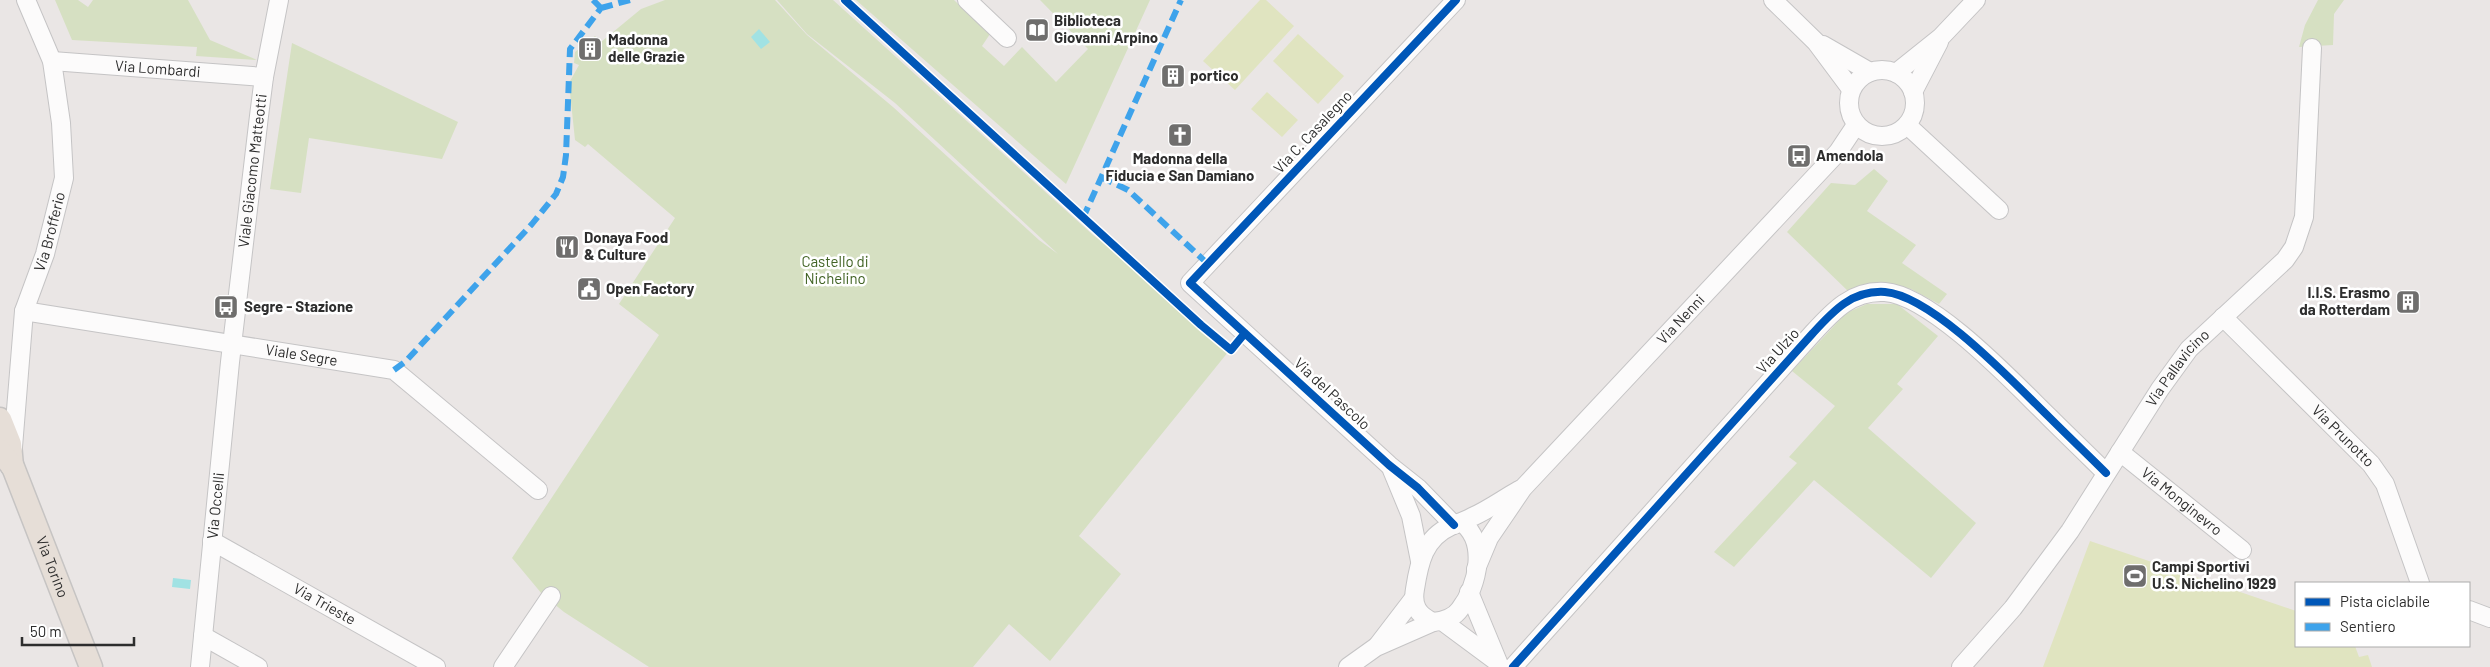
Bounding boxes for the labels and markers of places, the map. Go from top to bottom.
place label: Biblioteca Giovanni Arpino [1054,11,1158,46]
library icon: Biblioteca Giovanni Arpino [1024,17,1050,43]
place label: Madonna delle Grazie [608,30,685,65]
building icon: Madonna delle Grazie [577,36,603,62]
building icon: portico [1160,63,1186,89]
place label: portico [1190,66,1239,84]
church icon: Madonna della Fiducia e San Damiano [1167,122,1193,148]
bus stop icon: Amendola [1786,143,1812,169]
place label: Amendola [1816,146,1883,164]
place label: Madonna della Fiducia e San Damiano [1106,149,1254,184]
place label: Donaya Food & Culture [584,228,668,263]
restaurant icon: Donaya Food & Culture [554,234,580,260]
public building icon: Open Factory [576,276,602,302]
place label: Open Factory [606,279,695,297]
place label: I.I.S. Erasmo da Rotterdam [2299,283,2390,318]
building icon: I.I.S. Erasmo da Rotterdam [2395,289,2421,315]
bus stop icon: Segre - Stazione [213,294,239,320]
place label: Segre - Stazione [244,297,353,315]
place label: Campi Sportivi U.S. Nichelino 1929 [2152,557,2276,592]
sports icon: Campi Sportivi U.S. Nichelino 1929 [2122,563,2148,589]

